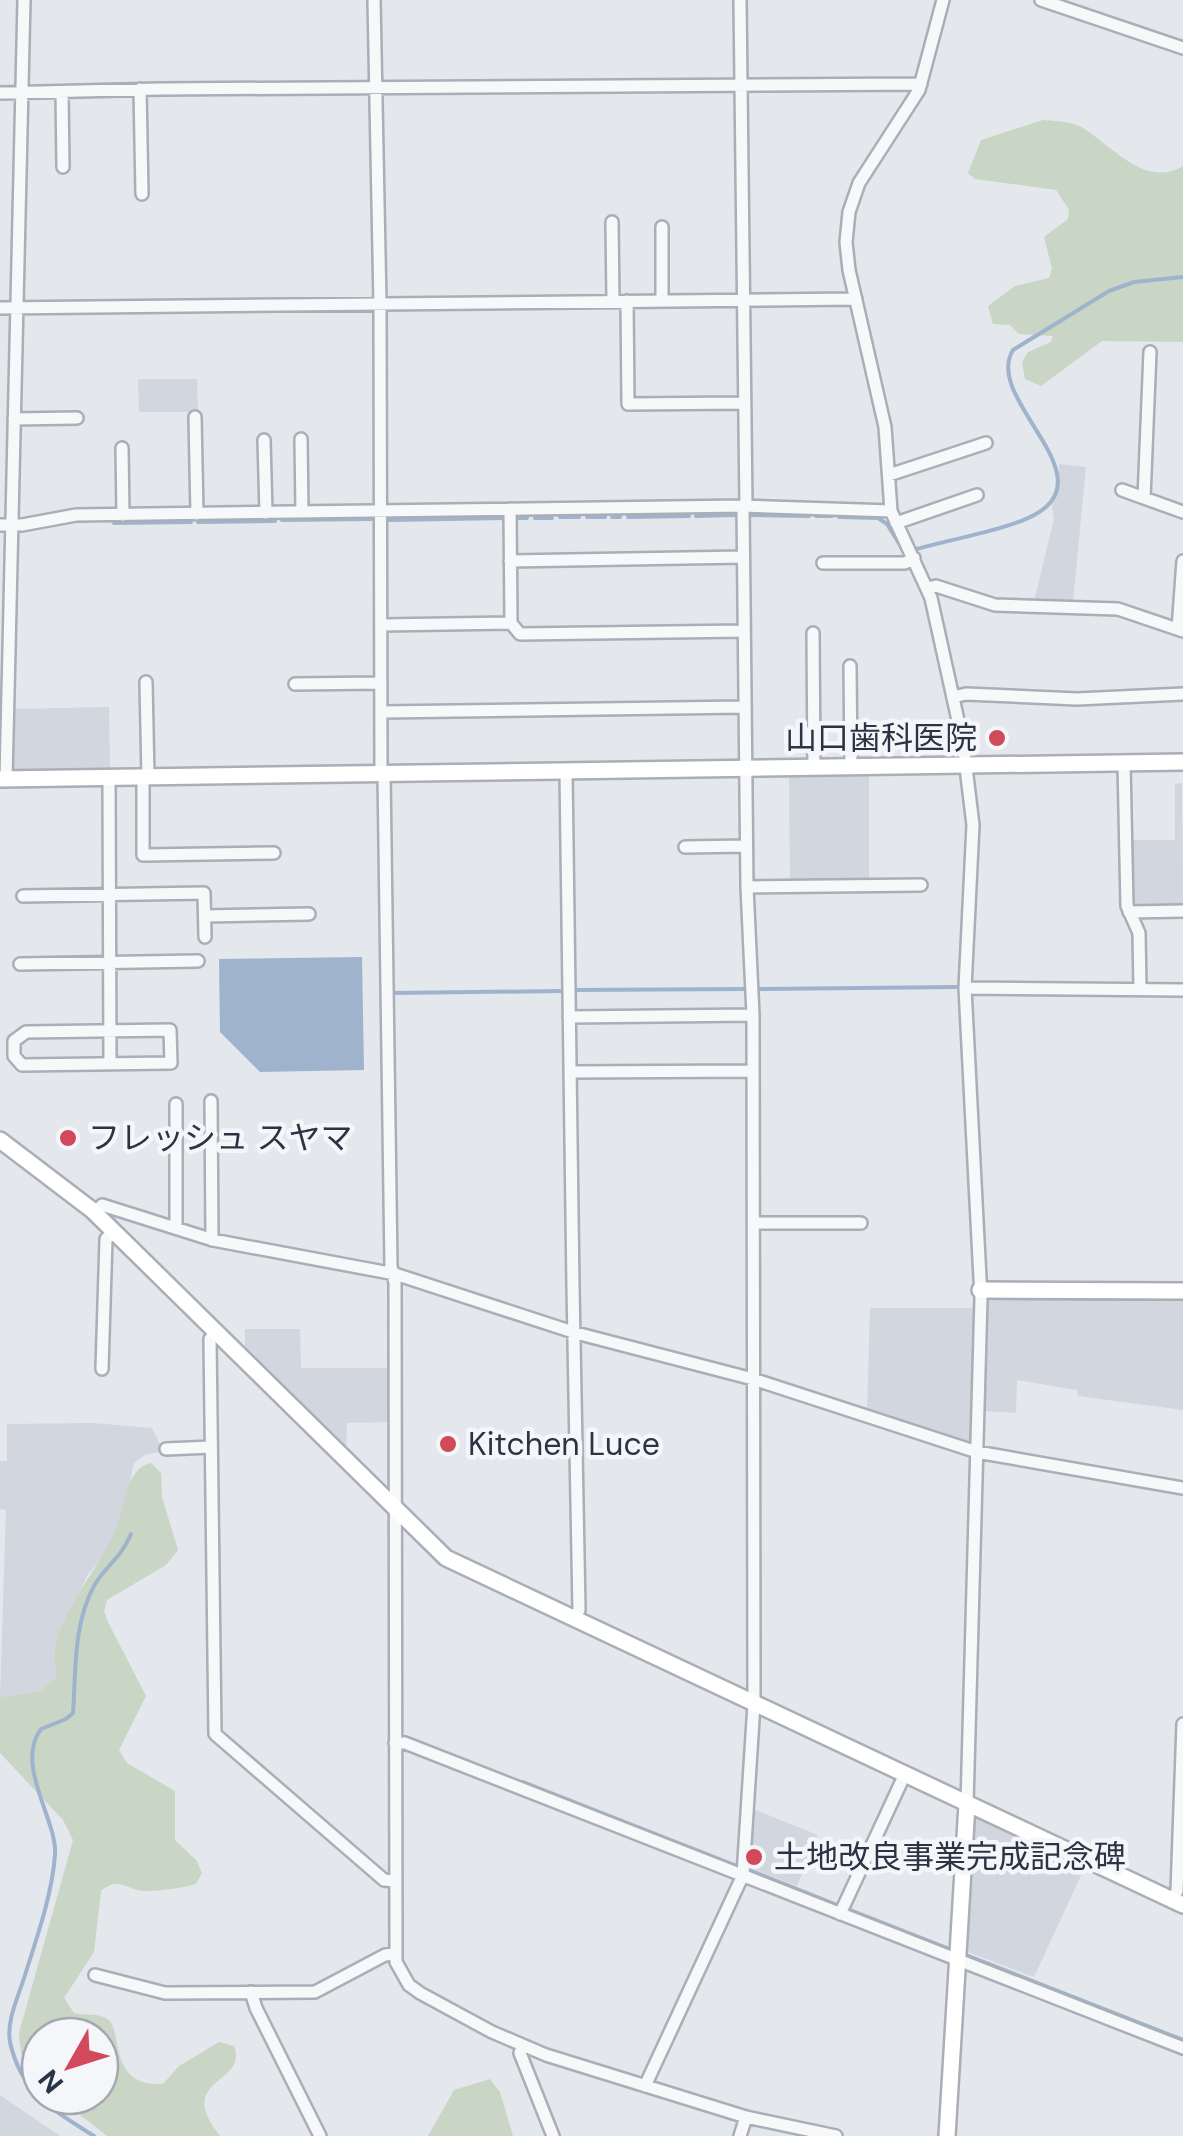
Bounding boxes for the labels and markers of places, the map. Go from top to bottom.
place label: 山口歯科医院 [785,717,977,759]
marker: 山口歯科医院 [986,727,1008,749]
place label: フレッシュ スヤマ [88,1117,353,1159]
marker: フレッシュ スヤマ [57,1127,79,1149]
place label: Kitchen Luce [468,1423,660,1465]
marker: Kitchen Luce [437,1433,459,1455]
place label: 土地改良事業完成記念碑 [774,1836,1126,1878]
marker: 土地改良事業完成記念碑 [743,1846,765,1868]

